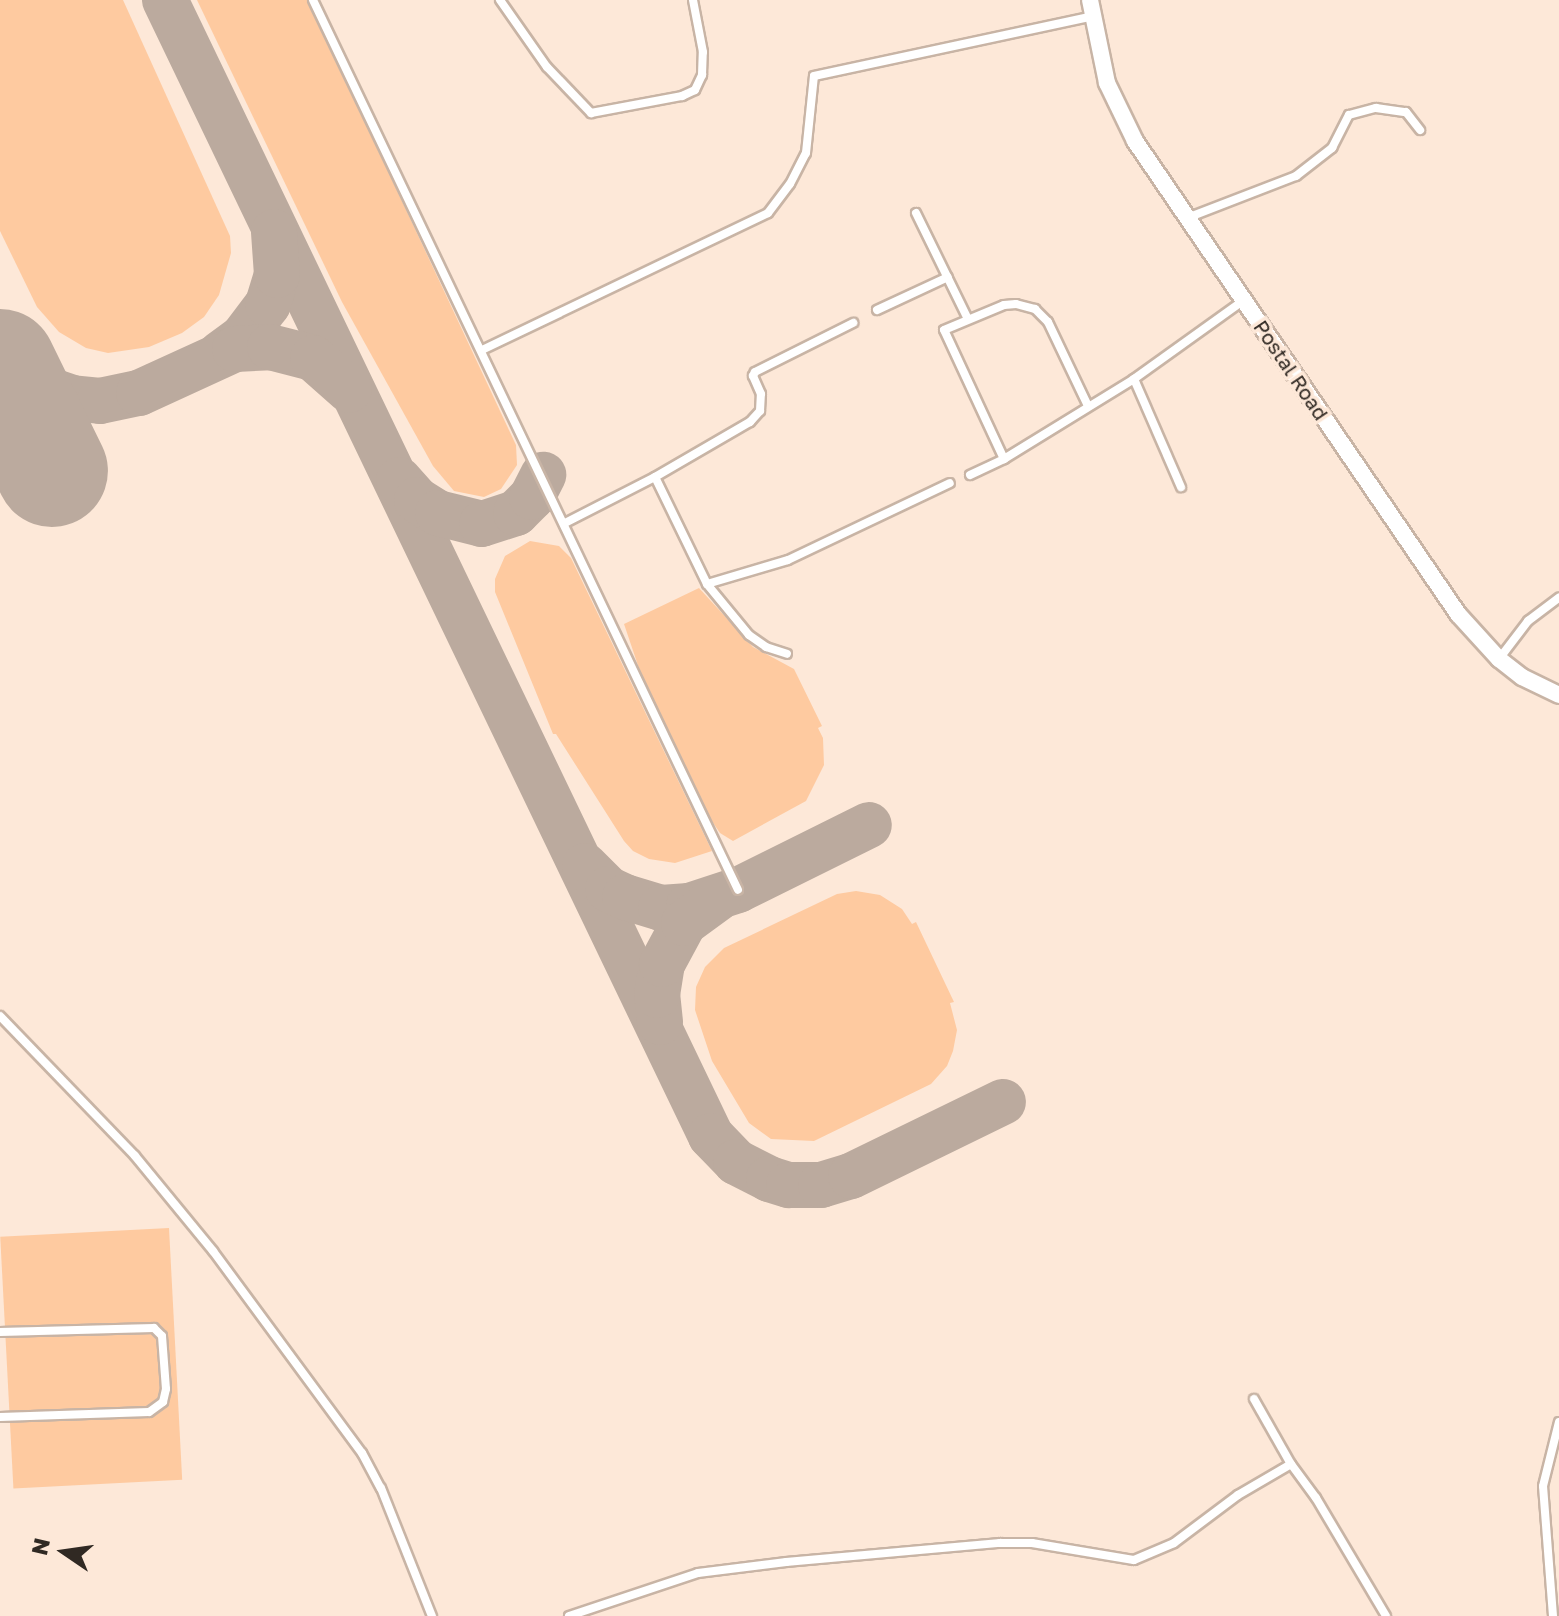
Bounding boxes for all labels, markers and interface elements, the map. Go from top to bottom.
street label: Postal Road [1249,316,1333,424]
north arrow [24,1512,104,1592]
text: N [25,1535,55,1558]

